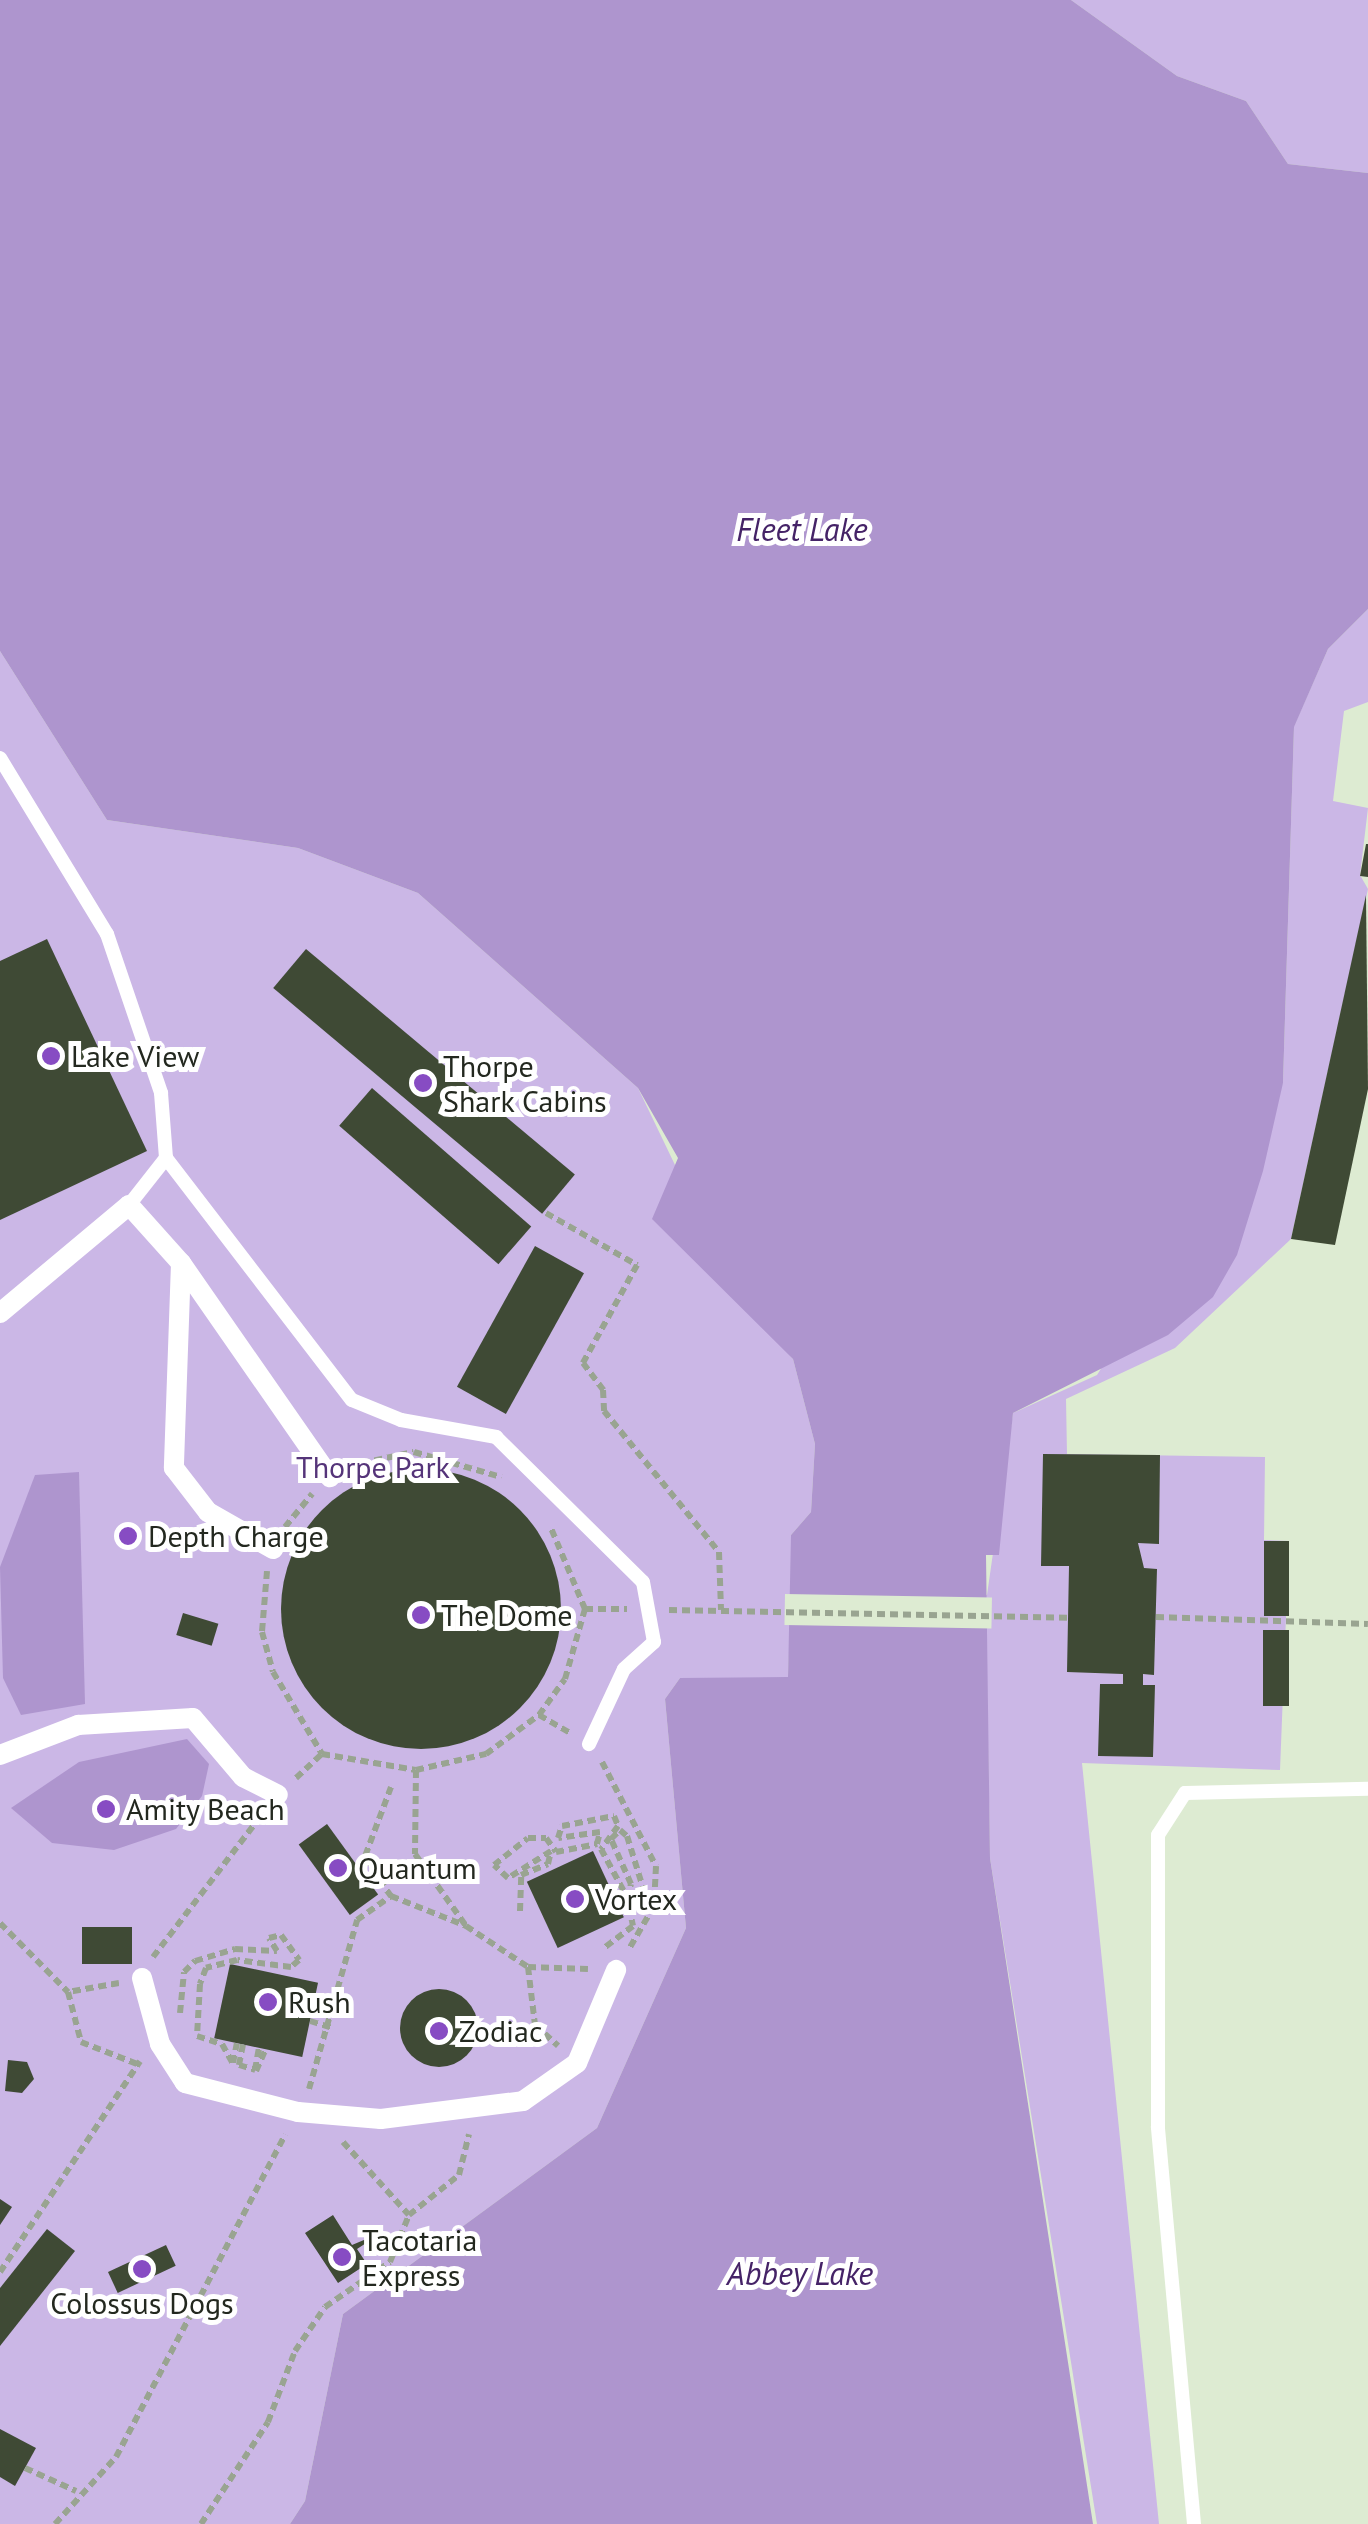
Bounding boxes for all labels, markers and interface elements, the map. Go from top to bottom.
water label: Fleet Lake [736,510,868,548]
place label: Lake View [71,1038,200,1074]
marker: Lake View [40,1045,62,1067]
place label: Thorpe Shark Cabins [443,1048,608,1118]
marker: Thorpe Shark Cabins [412,1072,434,1094]
park label: Thorpe Park [296,1449,450,1485]
place label: Depth Charge [148,1518,324,1554]
marker: Depth Charge [117,1525,139,1547]
place label: The Dome [441,1597,573,1633]
marker: The Dome [410,1604,432,1626]
place label: Amity Beach [126,1791,286,1827]
marker: Amity Beach [95,1798,117,1820]
place label: Quantum [358,1850,477,1886]
marker: Quantum [327,1857,349,1879]
place label: Vortex [595,1881,677,1917]
marker: Vortex [564,1888,586,1910]
place label: Rush [288,1984,351,2020]
marker: Rush [257,1991,279,2013]
place label: Zodiac [459,2013,542,2049]
marker: Zodiac [428,2020,450,2042]
place label: Tacotaria Express [362,2222,477,2292]
marker: Tacotaria Express [331,2246,353,2268]
water label: Abbey Lake [726,2254,874,2292]
marker: Colossus Dogs [131,2258,153,2280]
place label: Colossus Dogs [50,2285,234,2321]

